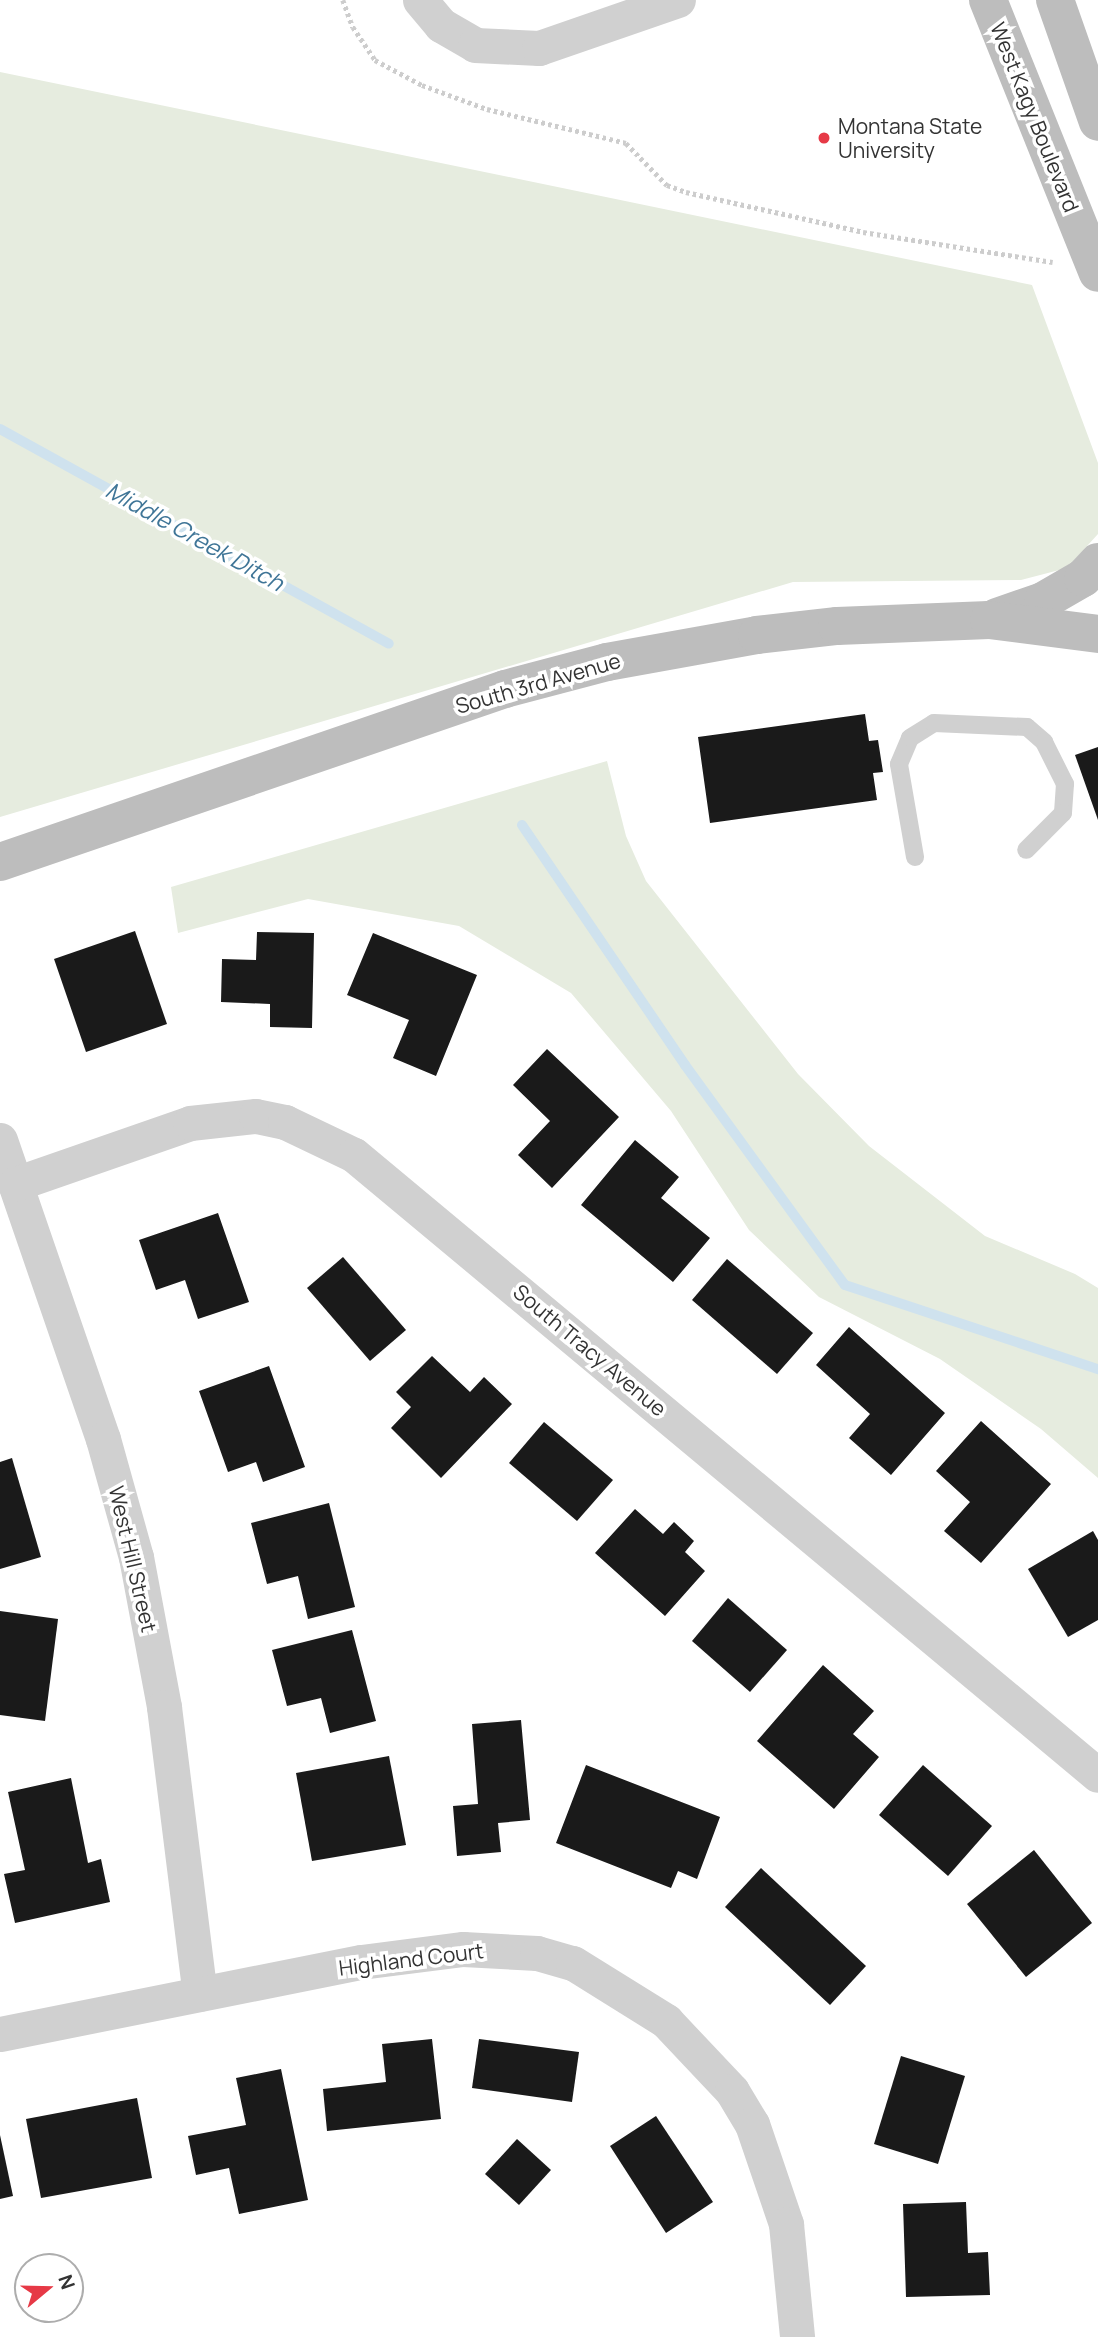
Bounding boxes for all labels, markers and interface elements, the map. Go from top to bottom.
street label: West Kagy Boulevard [985,19,1085,215]
place label: Montana State University [838,113,982,163]
marker: Montana State University [816,130,832,146]
water label: Middle Creek Ditch [101,476,289,596]
street label: South 3rd Avenue [453,647,623,719]
street label: South Tracy Avenue [509,1279,671,1421]
street label: West Hill Street [104,1483,162,1635]
street label: Highland Court [337,1938,485,1980]
north arrow [14,2253,84,2323]
text: N [52,2271,81,2293]

